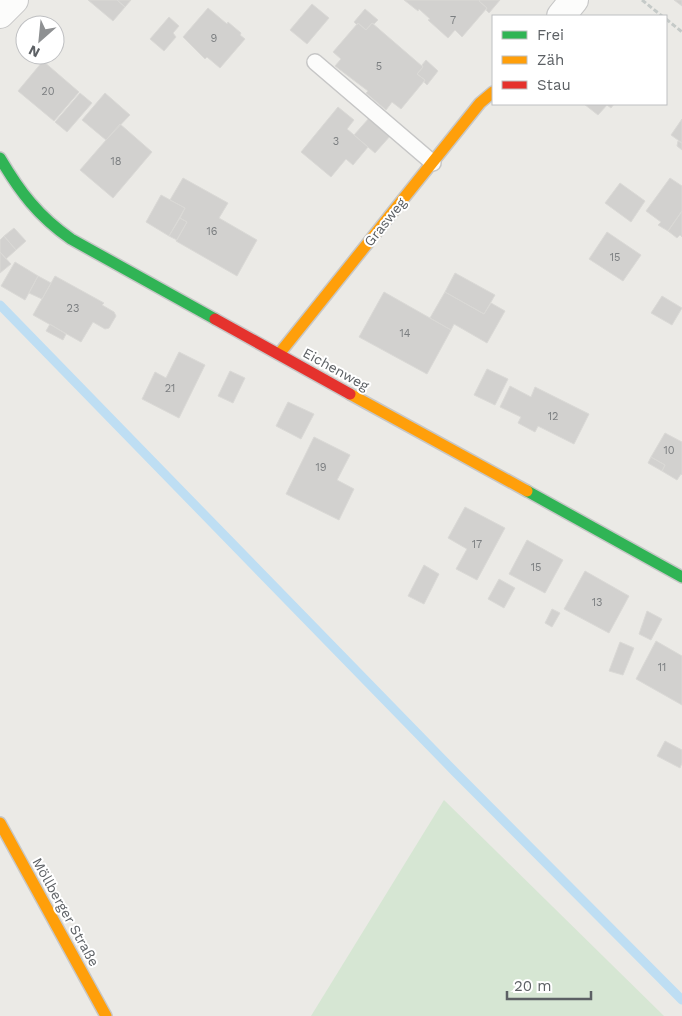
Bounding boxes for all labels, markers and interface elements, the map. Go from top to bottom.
house number: 7 [450,14,456,27]
north arrow [15,15,65,65]
legend [492,15,667,105]
text: Frei [537,26,564,44]
house number: 9 [211,32,218,45]
text: N [26,42,42,61]
text: Zäh [537,51,564,69]
house number: 5 [376,60,382,73]
text: Stau [537,76,571,94]
house number: 20 [41,85,55,98]
house number: 3 [333,135,339,148]
house number: 18 [110,155,122,168]
street label: Grasweg [361,194,410,249]
house number: 16 [207,225,218,238]
house number: 15 [610,251,620,264]
house number: 23 [67,302,79,315]
house number: 14 [399,327,411,340]
street label: Eichenweg [300,344,372,394]
house number: 21 [165,382,175,395]
house number: 12 [548,410,558,423]
house number: 10 [663,444,675,457]
house number: 19 [315,461,327,474]
house number: 17 [472,538,482,551]
house number: 15 [531,561,541,574]
house number: 13 [592,596,602,609]
house number: 11 [658,661,666,674]
street label: Möllberger Straße [29,855,103,969]
scale bar [507,968,591,1000]
text: 20 m [514,977,552,995]

